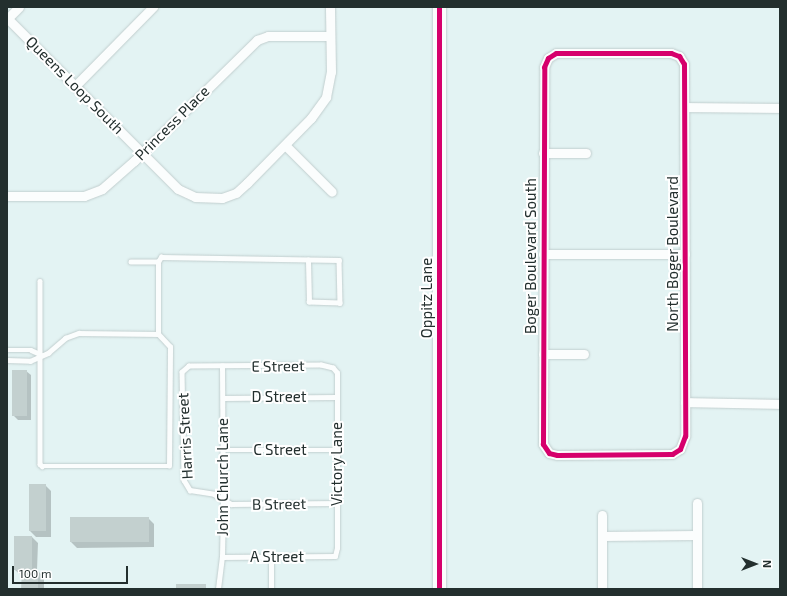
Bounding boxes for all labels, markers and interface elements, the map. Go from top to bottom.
street label: Queens Loop South [22,32,128,138]
street label: Princess Place [131,82,213,164]
street label: North Boger Boulevard [664,176,682,332]
street label: Boger Boulevard South [522,178,540,334]
street label: Oppitz Lane [418,258,436,338]
street label: E Street [251,357,305,375]
street label: D Street [252,388,306,406]
street label: Harris Street [174,392,196,480]
street label: John Church Lane [214,418,232,536]
street label: Victory Lane [328,422,346,506]
street label: C Street [253,441,307,459]
street label: B Street [252,495,306,513]
north arrow [735,544,775,584]
street label: A Street [250,548,304,566]
scale bar [14,558,130,584]
text: N [761,560,774,568]
text: 100 m [19,566,51,580]

